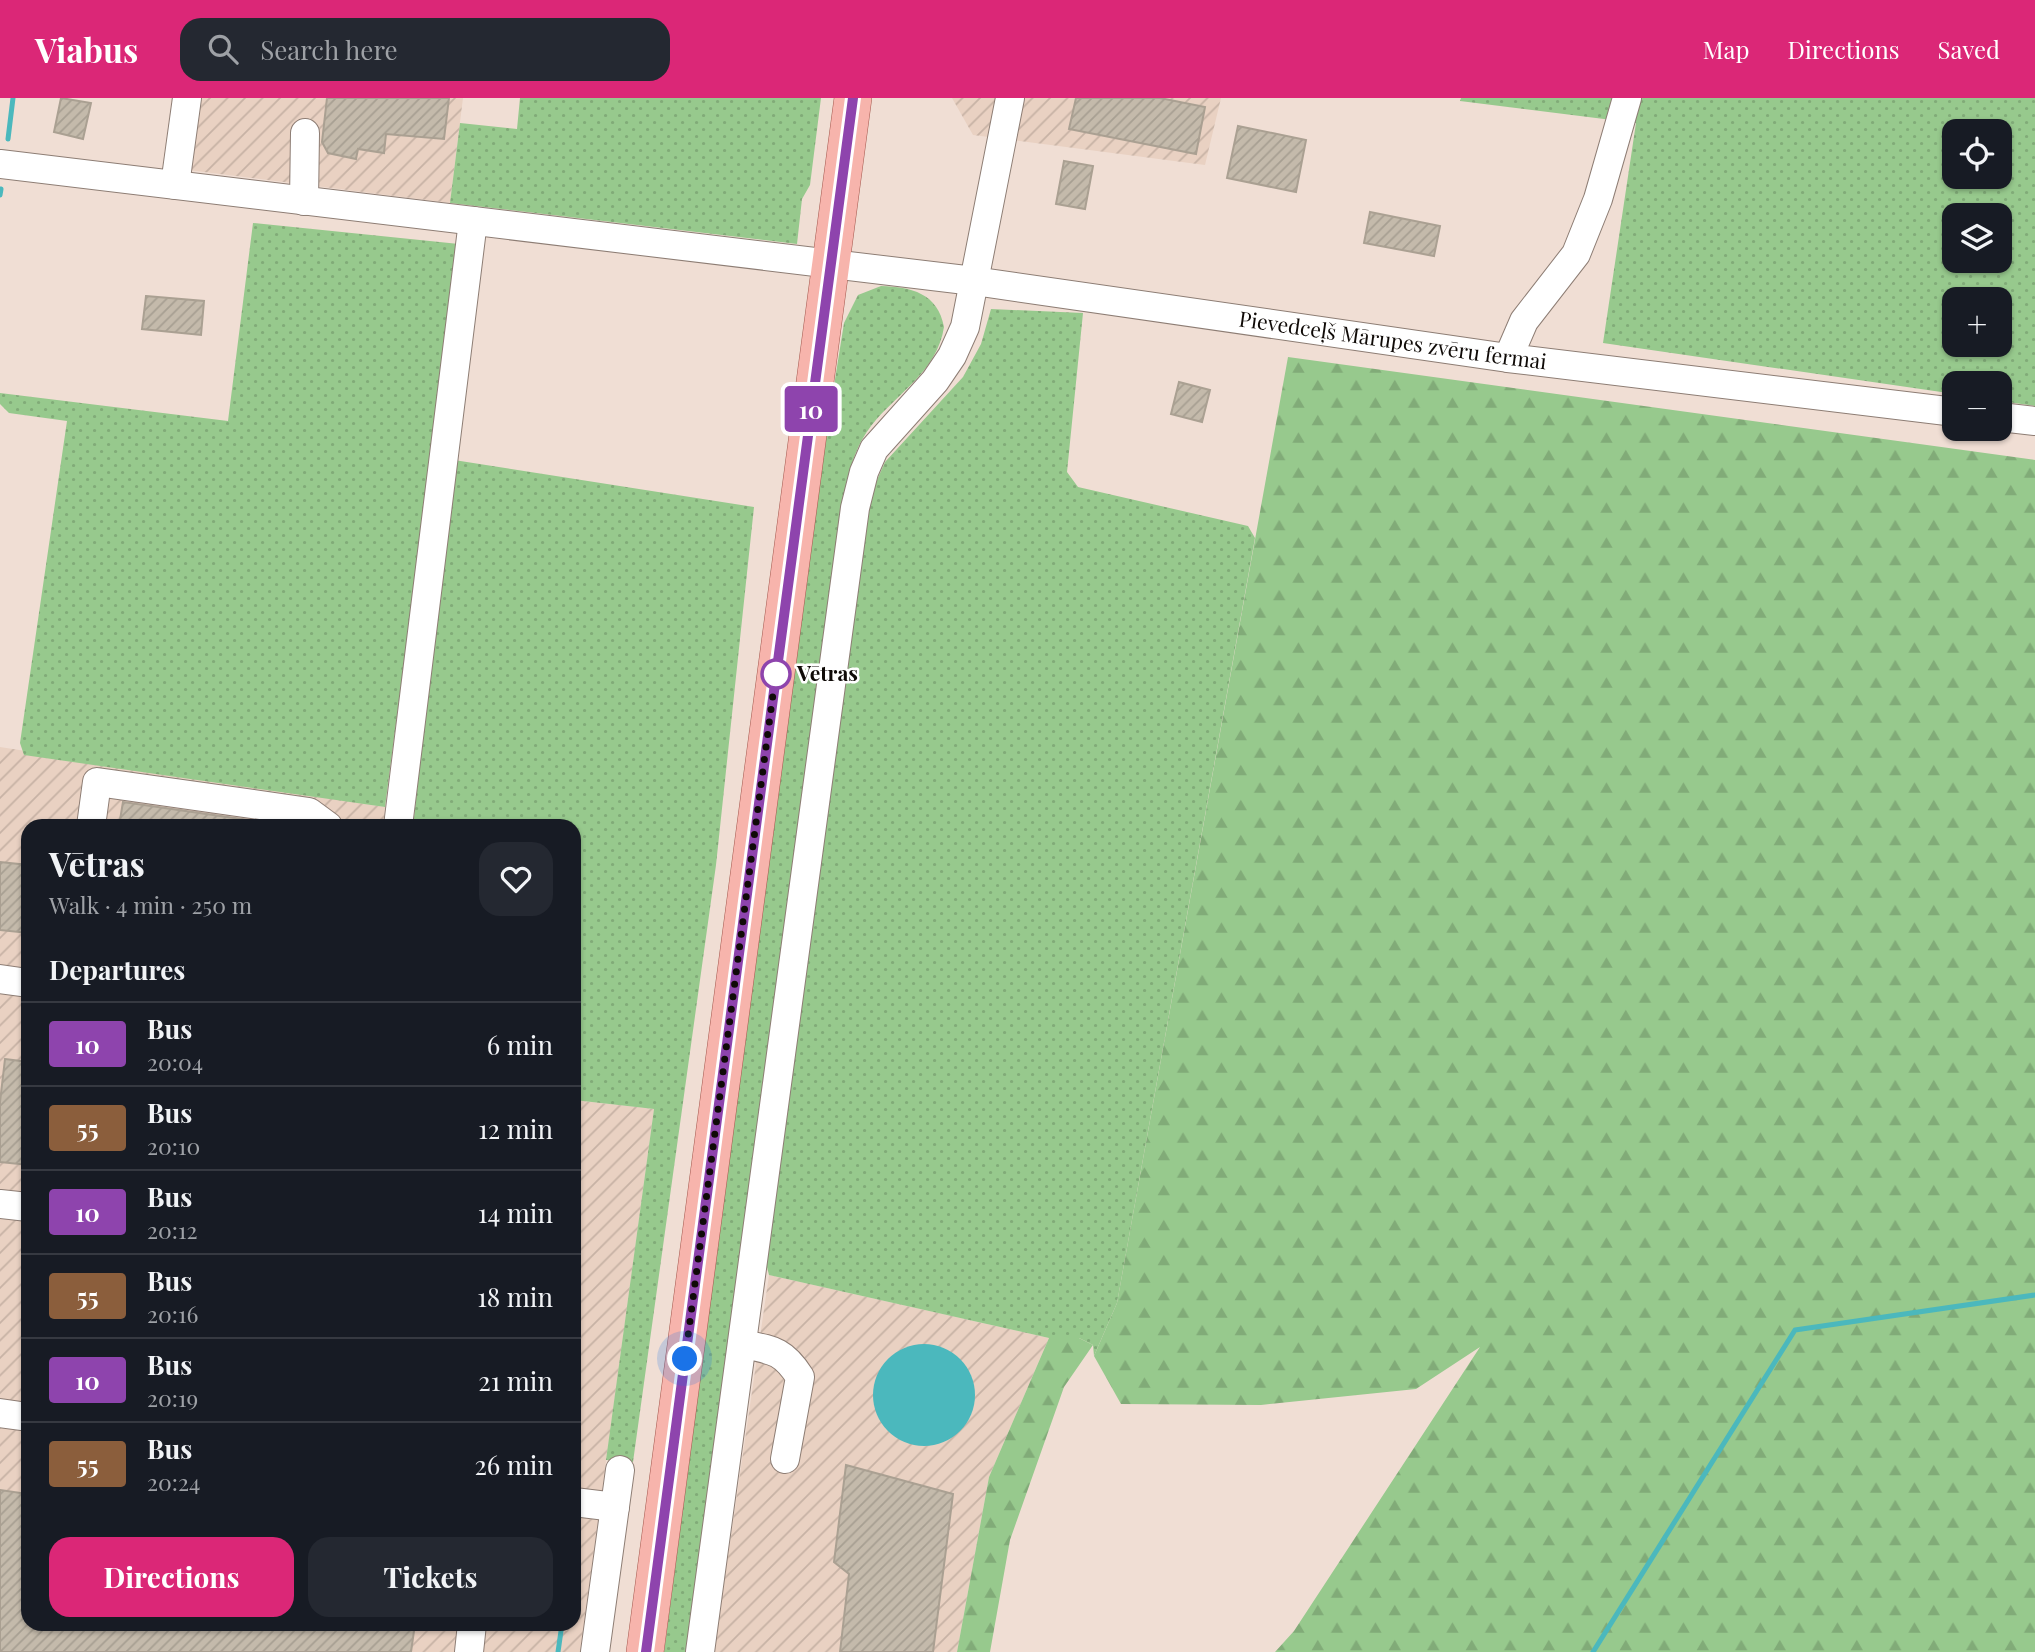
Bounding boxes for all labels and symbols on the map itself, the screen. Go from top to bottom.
street label: Pievedceļš Mārupes zvēru fermai [1237,303,1548,375]
line badge: 10 [780,386,842,432]
place label: Vētras [796,658,858,686]
marker: Vētras [761,659,791,689]
your location [667,1341,702,1376]

